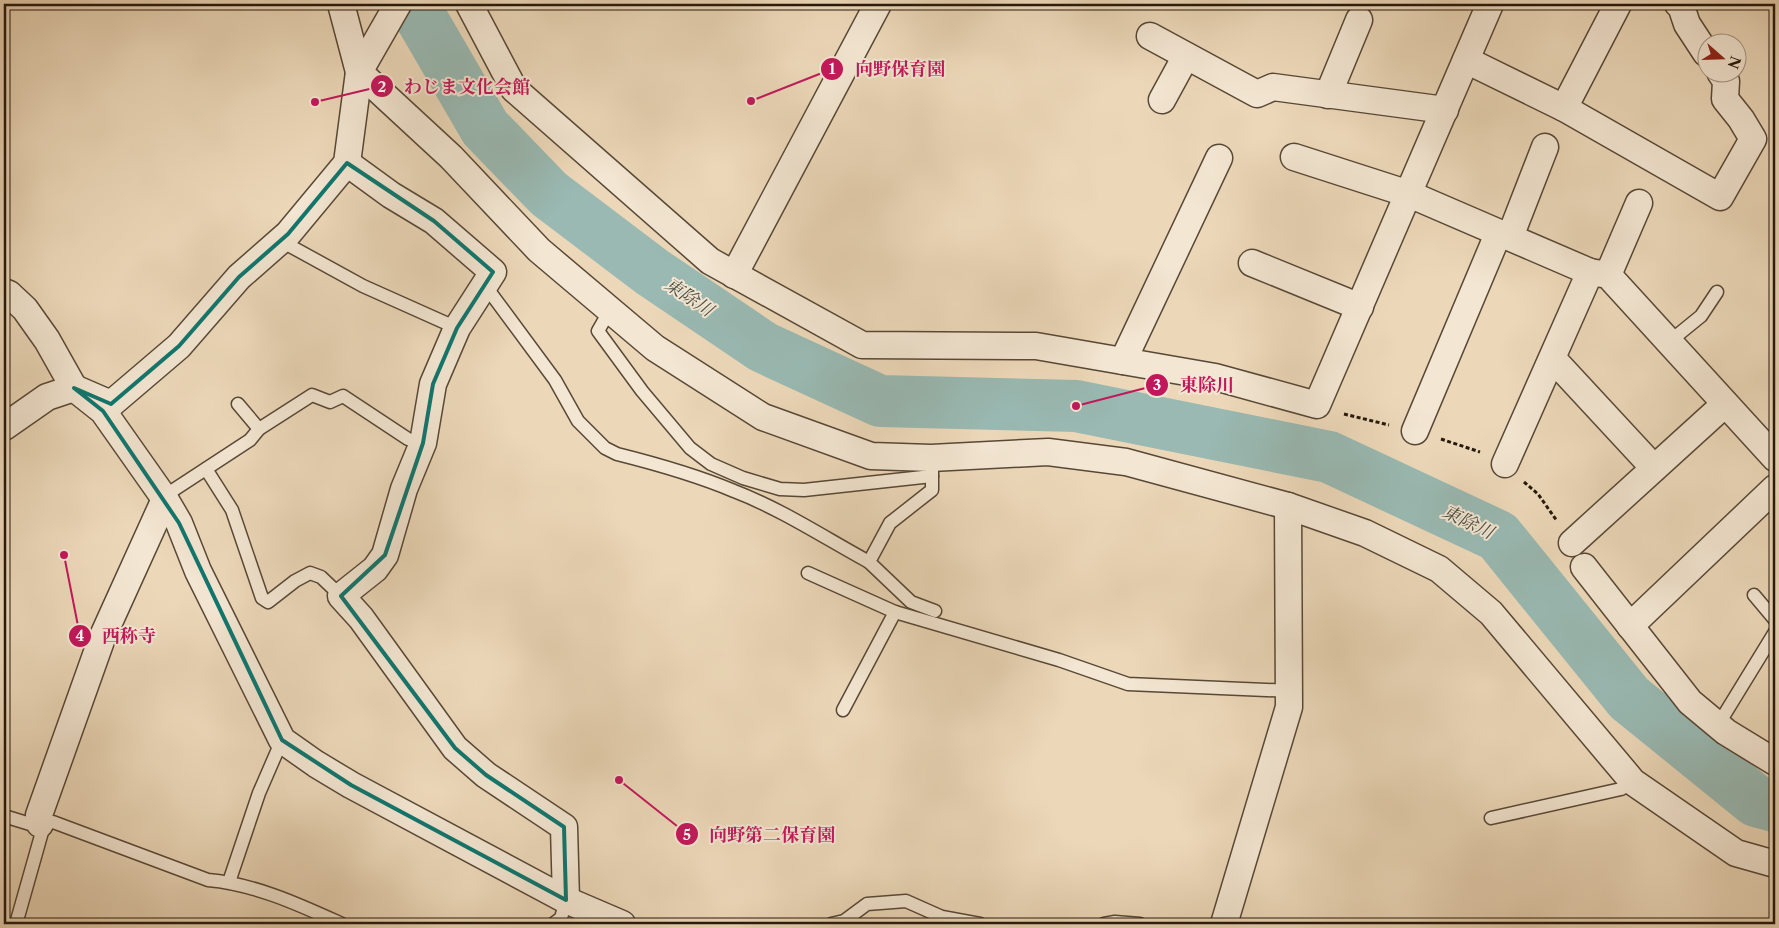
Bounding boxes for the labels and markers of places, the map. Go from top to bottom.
callout: 向野保育園 [820,53,955,86]
callout: わじま文化会館 [369,70,540,103]
callout: 東除川 [1145,368,1244,401]
callout: 西称寺 [67,620,166,653]
callout: 向野第二保育園 [674,818,845,851]

